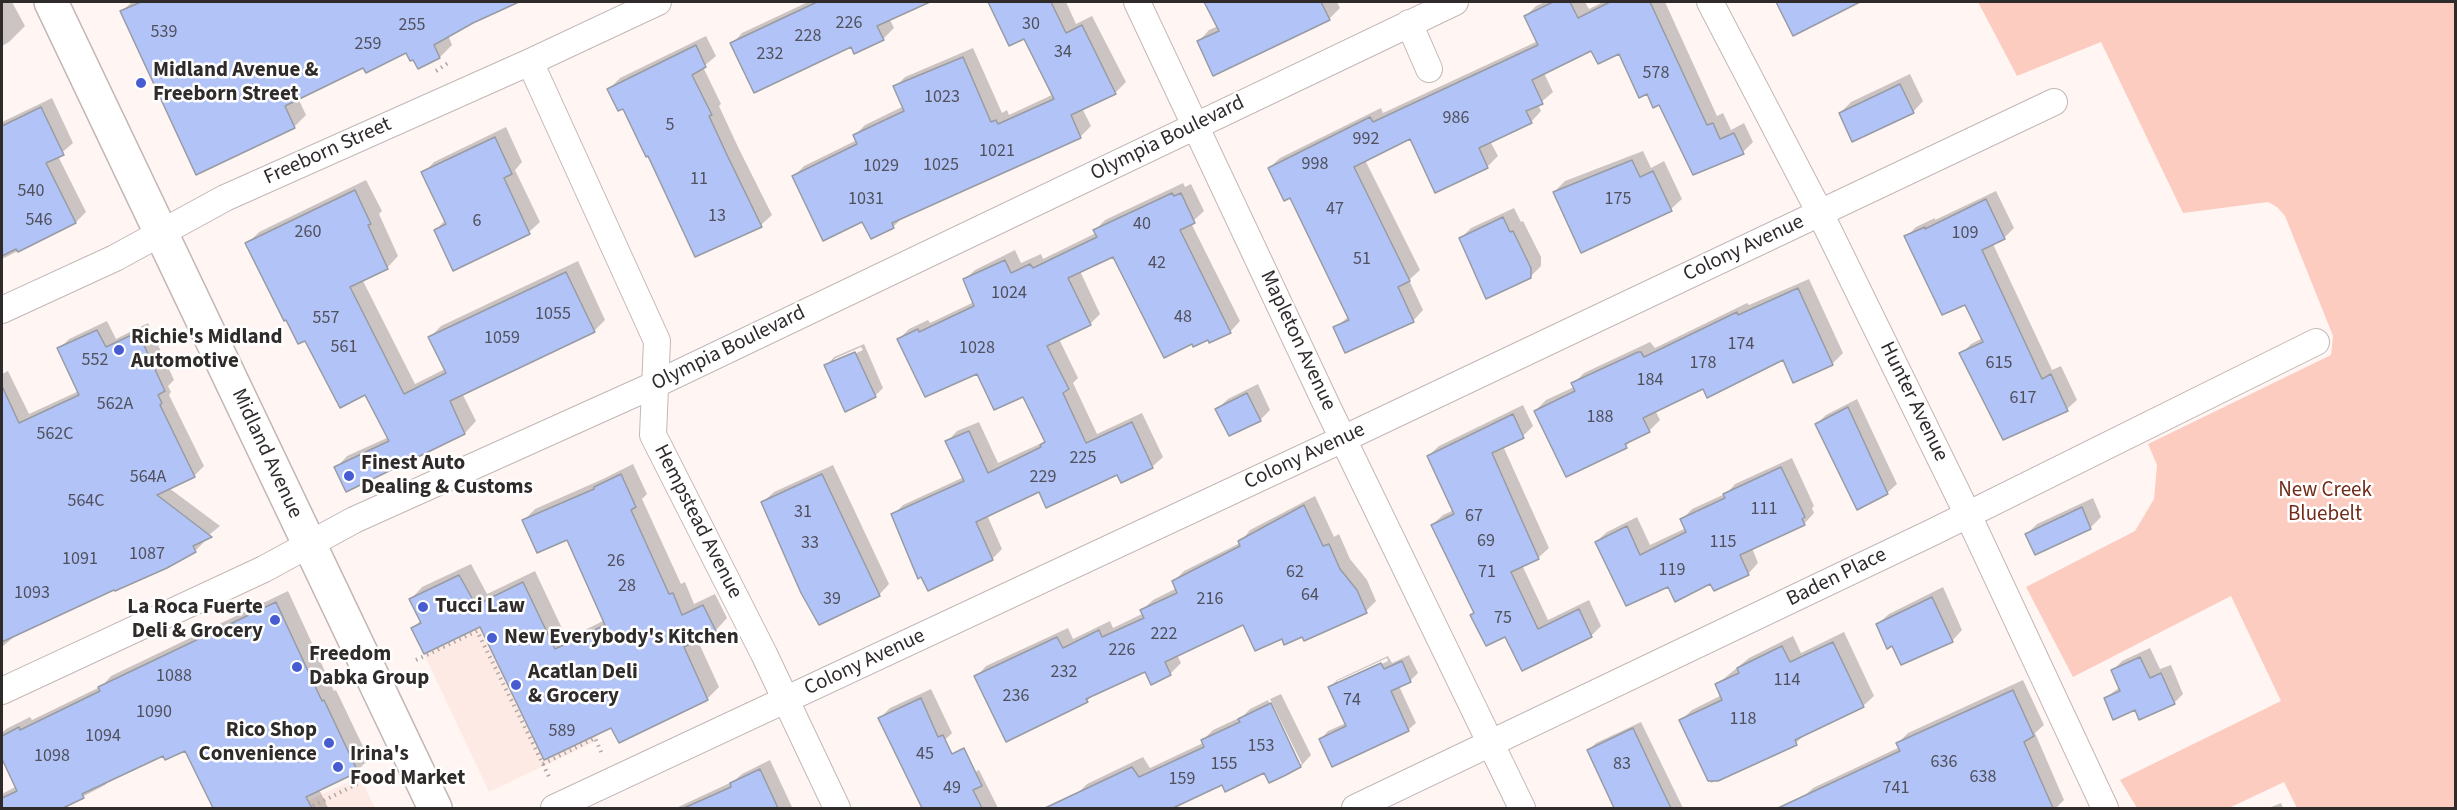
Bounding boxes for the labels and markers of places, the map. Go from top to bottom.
place label: Midland Avenue & Freeborn Street [153,58,319,108]
marker: Midland Avenue & Freeborn Street [134,76,148,90]
place label: Richie's Midland Automotive [131,325,282,375]
marker: Richie's Midland Automotive [112,343,126,357]
place label: Finest Auto Dealing & Customs [361,451,533,501]
marker: Finest Auto Dealing & Customs [342,469,356,483]
place label: Tucci Law [435,594,525,620]
place label: La Roca Fuerte Deli & Grocery [127,595,263,645]
marker: Tucci Law [416,600,430,614]
marker: La Roca Fuerte Deli & Grocery [268,613,282,627]
place label: New Everybody's Kitchen [504,625,739,651]
marker: New Everybody's Kitchen [485,631,499,645]
place label: Freedom Dabka Group [309,642,429,692]
marker: Freedom Dabka Group [290,660,304,674]
place label: Acatlan Deli & Grocery [528,660,638,710]
marker: Acatlan Deli & Grocery [509,678,523,692]
place label: Rico Shop Convenience [199,718,317,768]
marker: Rico Shop Convenience [322,736,336,750]
place label: Irina's Food Market [350,742,465,792]
marker: Irina's Food Market [331,760,345,774]

